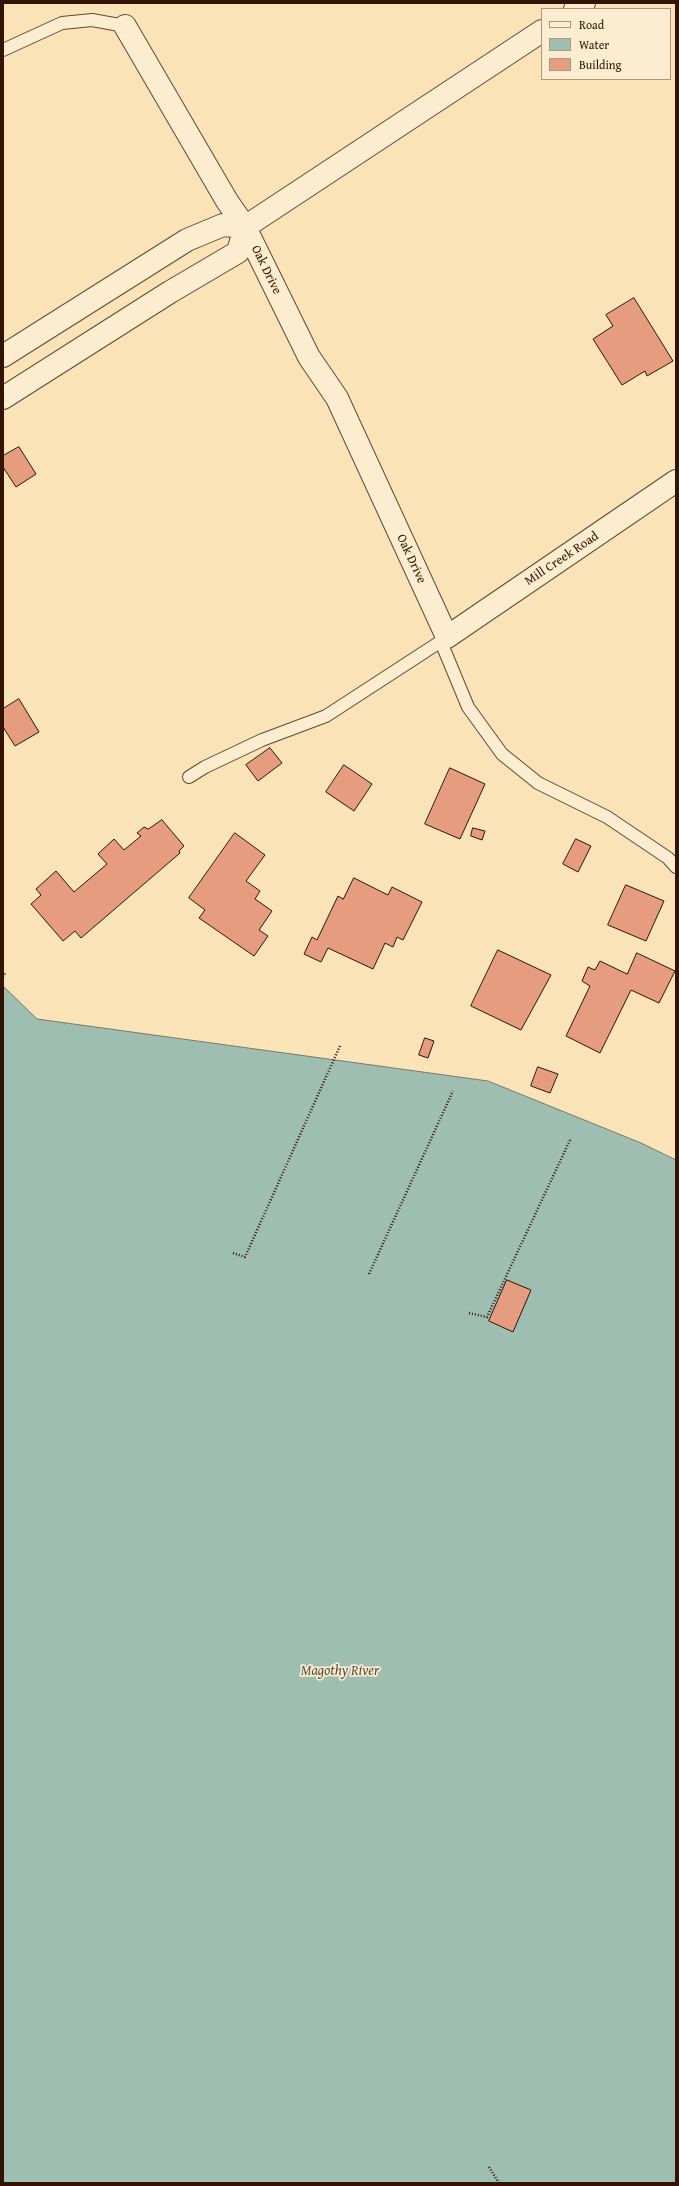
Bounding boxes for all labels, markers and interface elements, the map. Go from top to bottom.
legend [541,8,671,80]
text: Road [579,16,604,33]
text: Water [579,36,609,53]
text: Building [579,56,622,73]
street label: Oak Drive [247,243,285,297]
street label: Mill Creek Road [522,529,602,589]
street label: Oak Drive [393,532,429,586]
water label: Magothy River [301,1663,379,1679]

